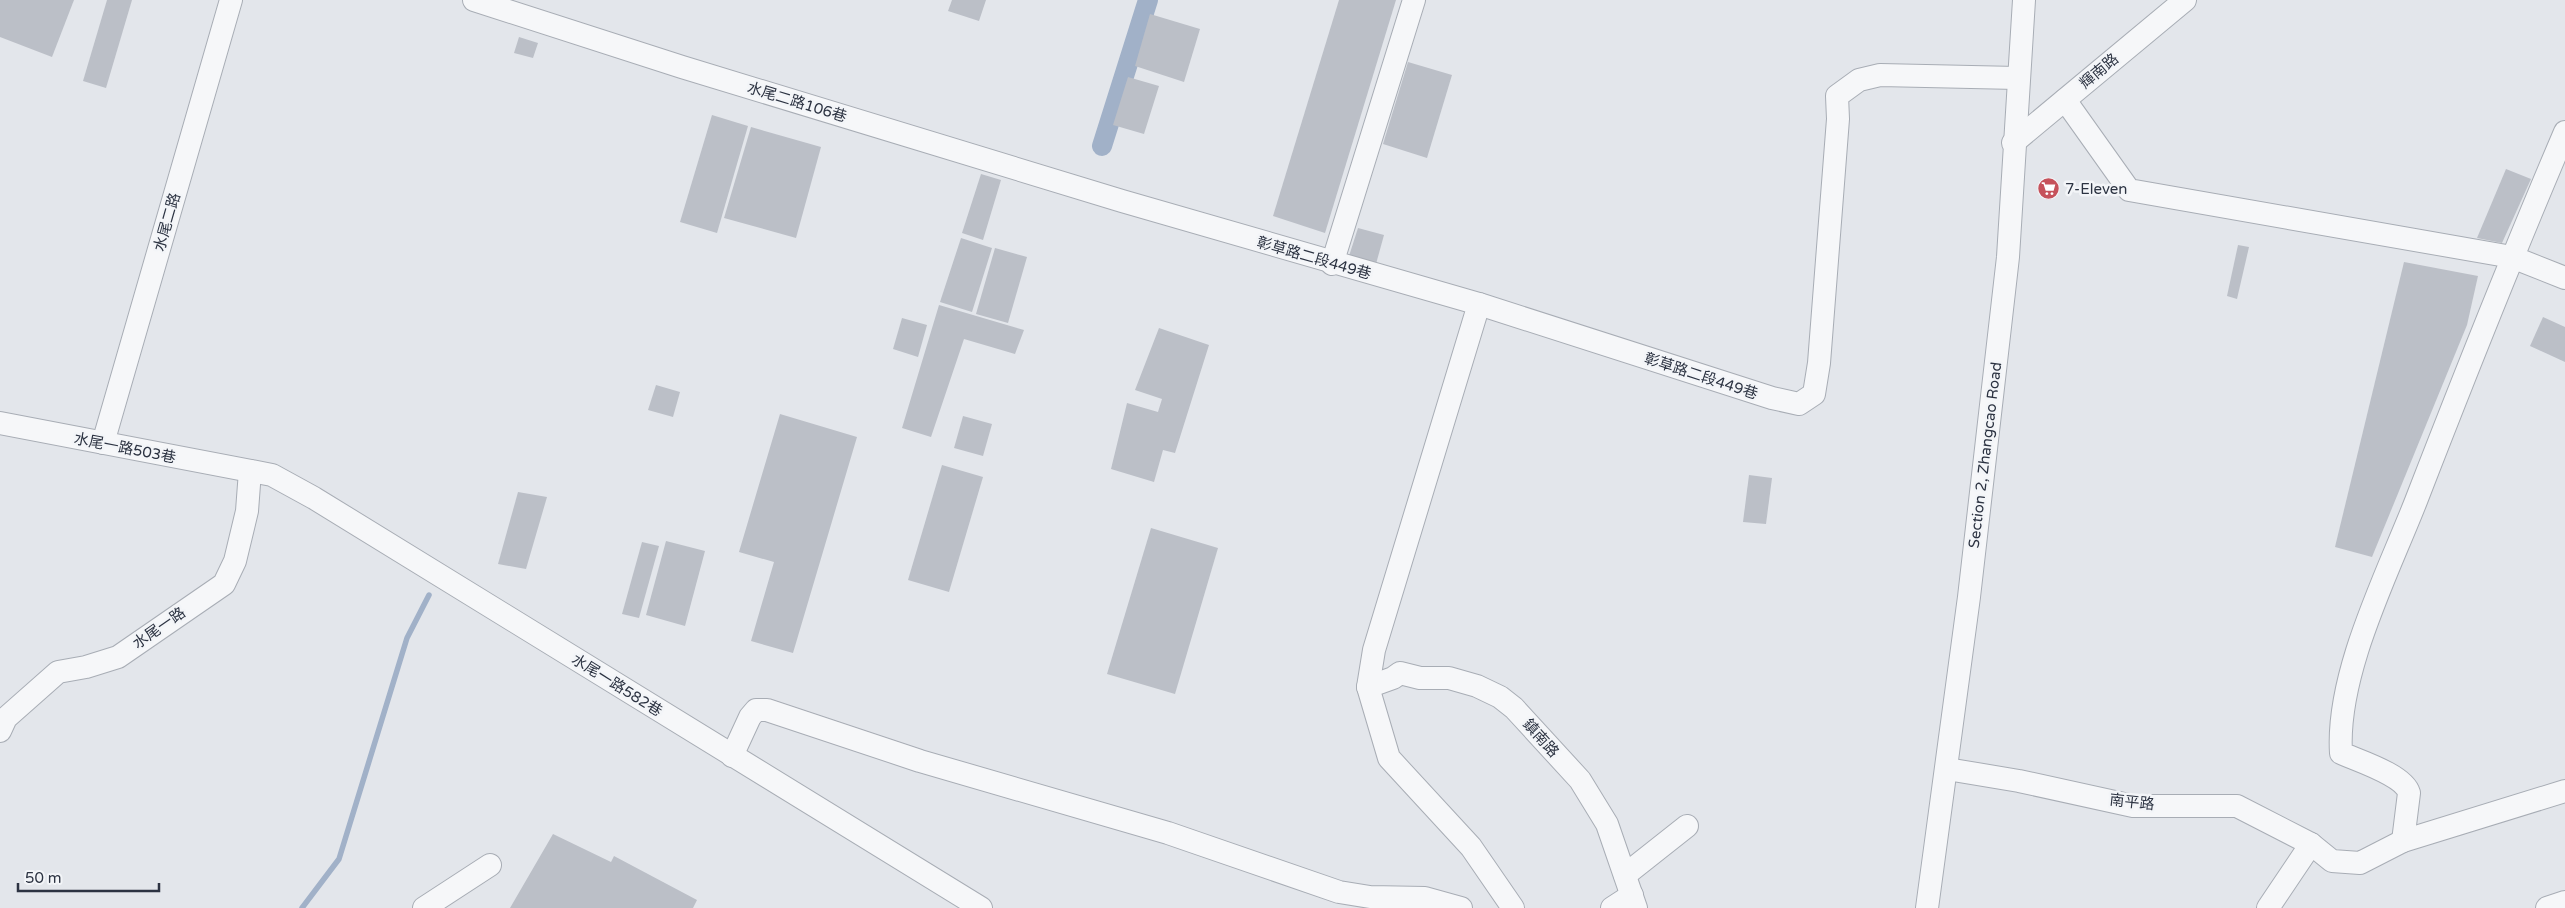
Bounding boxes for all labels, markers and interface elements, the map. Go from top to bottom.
street label: 輝南路 [2076,50,2122,92]
street label: 水尾二路106巷 [745,78,849,126]
supermarket icon: 7-Eleven [2037,177,2061,201]
place label: 7-Eleven [2065,180,2127,198]
street label: 水尾二路 [150,191,184,253]
street label: 彰草路二段449巷 [1255,233,1373,283]
street label: 彰草路二段449巷 [1642,349,1760,403]
street label: Section 2, Zhangcao Road [1965,361,2005,549]
street label: 水尾一路503巷 [73,429,177,467]
street label: 水尾一路 [129,603,189,653]
street label: 水尾一路582巷 [568,650,666,720]
street label: 鎮南路 [1519,715,1563,761]
street label: 南平路 [2109,791,2155,813]
scale bar [18,860,159,892]
text: 50 m [25,869,62,887]

